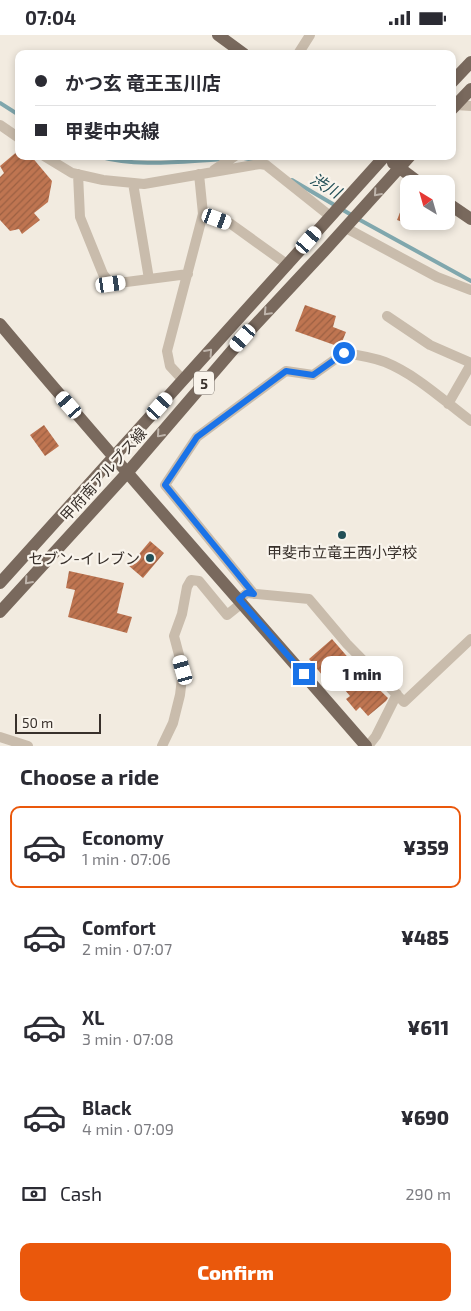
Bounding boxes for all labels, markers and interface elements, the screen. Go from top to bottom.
text: 07:04 [25,6,76,29]
text: かつ玄 竜王玉川店 [65,71,221,94]
text: 甲斐中央線 [65,119,160,142]
water label: 渋川 [307,169,346,202]
north arrow [400,175,455,230]
map controls [400,175,455,230]
one-way arrow [374,187,383,196]
car [200,207,233,231]
car [293,224,324,256]
car [95,274,126,294]
one-way arrow [264,307,273,316]
car [227,322,258,354]
route start [333,342,355,364]
one-way arrow [203,348,212,357]
road number: 5 [194,371,214,394]
car [53,389,84,421]
car [144,390,175,422]
street label: 甲府南アルプス線 [56,423,150,525]
one-way arrow [157,429,166,438]
marker: 甲斐市立竜王西小学校 [336,529,348,541]
place label: 甲斐市立竜王西小学校 [267,543,417,561]
place label: セブン-イレブン [28,549,140,567]
marker: セブン-イレブン [144,552,156,564]
one-way arrow [25,576,34,585]
car [171,654,194,686]
callout: 1 min [322,657,404,691]
route end [293,663,315,685]
text: 1 min [342,664,382,683]
scale bar [15,711,101,734]
text: 50 m [22,714,53,731]
text: Choose a ride [20,763,159,789]
icon: car [22,825,67,870]
text: Economy [82,826,164,849]
text: ¥359 [403,836,449,859]
text: 1 min · 07:06 [82,849,171,868]
icon: car [22,915,67,960]
text: Comfort [82,916,156,939]
text: ¥485 [401,926,449,949]
text: 2 min · 07:07 [82,939,172,958]
icon: car [22,1005,67,1050]
text: XL [82,1006,104,1029]
text: ¥611 [407,1016,449,1039]
text: 3 min · 07:08 [82,1029,174,1048]
icon: car [22,1095,67,1140]
text: Black [82,1096,132,1119]
text: ¥690 [401,1106,449,1129]
text: 4 min · 07:09 [82,1119,174,1138]
icon: cash [20,1180,48,1208]
text: Cash [60,1182,102,1205]
text: 290 m [406,1184,451,1203]
button: Confirm [20,1243,451,1301]

